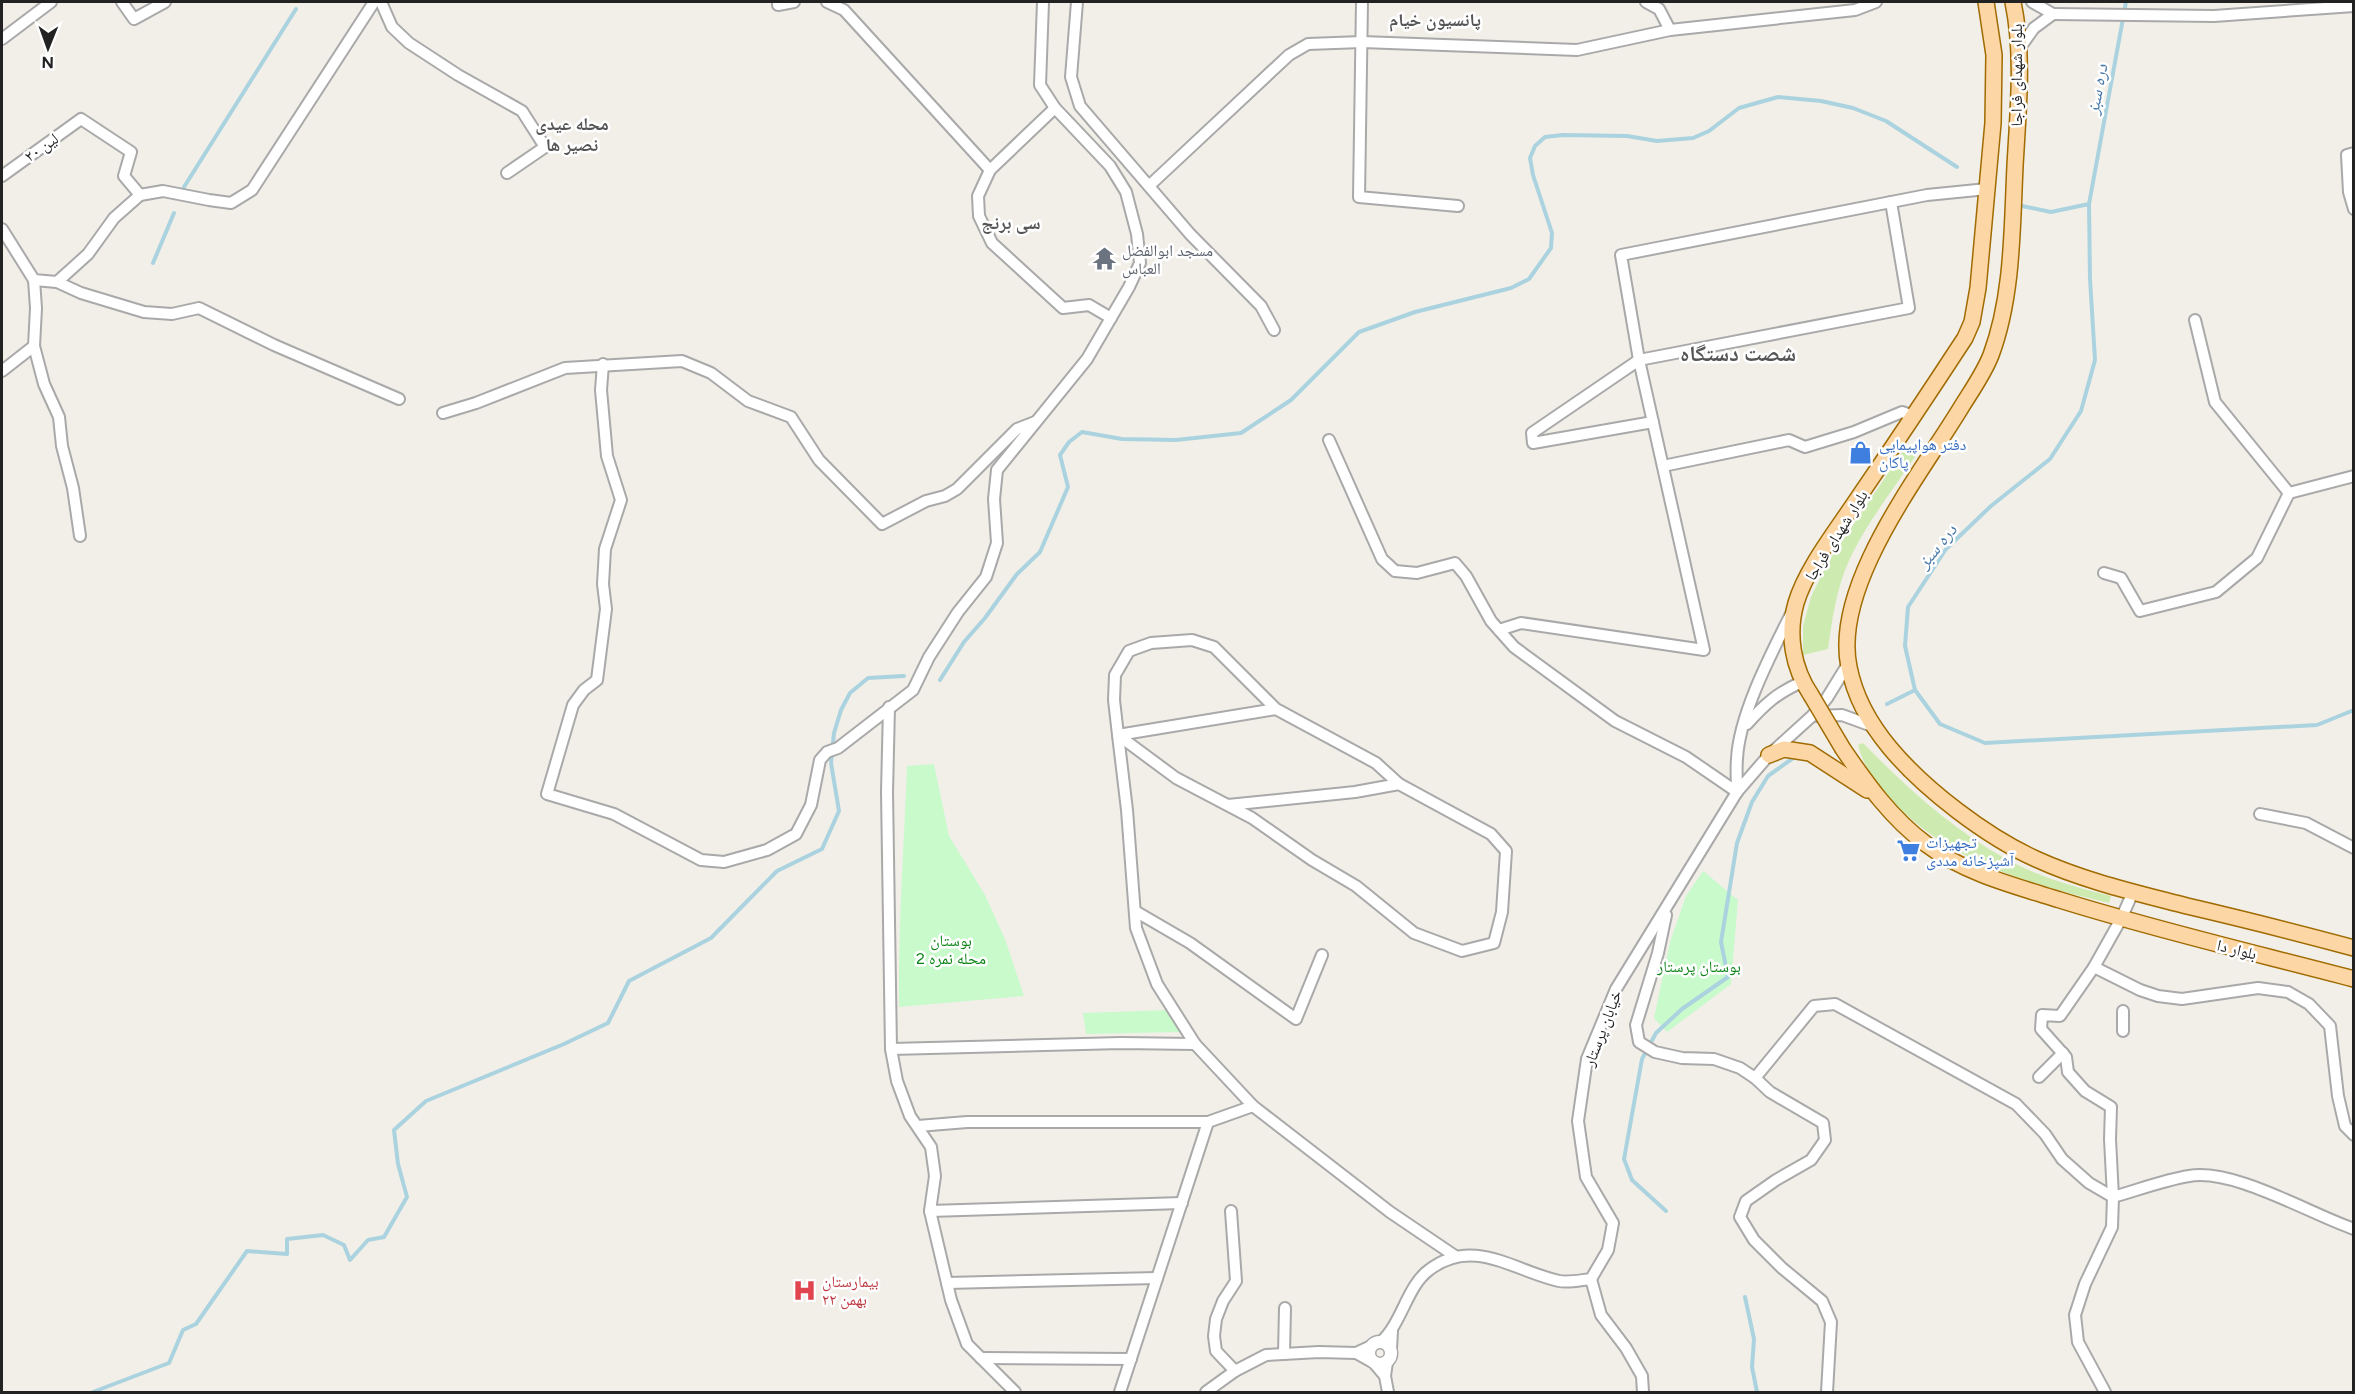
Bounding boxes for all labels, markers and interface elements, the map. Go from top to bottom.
district label: پانسیون خیام [1389,9,1481,32]
north arrow [18,18,78,78]
street label: بلوار شهدای فراجا [2007,24,2027,126]
text: N [41,53,54,72]
water label: دره سبز [2081,62,2113,118]
district label: محله عیدی نصیر ها [535,113,609,156]
street label: لین ۲۰ [21,129,62,167]
district label: سی برنج [981,212,1041,235]
place label: مسجد ابوالفضل العباس [1122,241,1213,279]
temple icon: مسجد ابوالفضل العباس [1091,246,1117,272]
district label: شصت دستگاه [1680,340,1796,367]
place label: دفتر هواپیمایی پاکان [1879,435,1966,473]
shop icon: دفتر هواپیمایی پاکان [1848,440,1874,466]
street label: بلوار شهدای فراجا [1801,487,1873,584]
water label: دره سبز [1911,519,1962,574]
place label: تجهیزات آشپزخانه مددی [1926,833,2015,871]
supermarket icon: تجهیزات آشپزخانه مددی [1895,838,1921,864]
park label: بوستان محله نمره 2 [916,931,986,968]
street label: بلوار دا [2215,935,2259,964]
park label: بوستان پرستار [1656,957,1741,977]
street label: خیابان پرستار [1579,987,1627,1070]
place label: بیمارستان ۲۲ بهمن [822,1272,879,1310]
hospital icon: بیمارستان ۲۲ بهمن [791,1277,817,1303]

